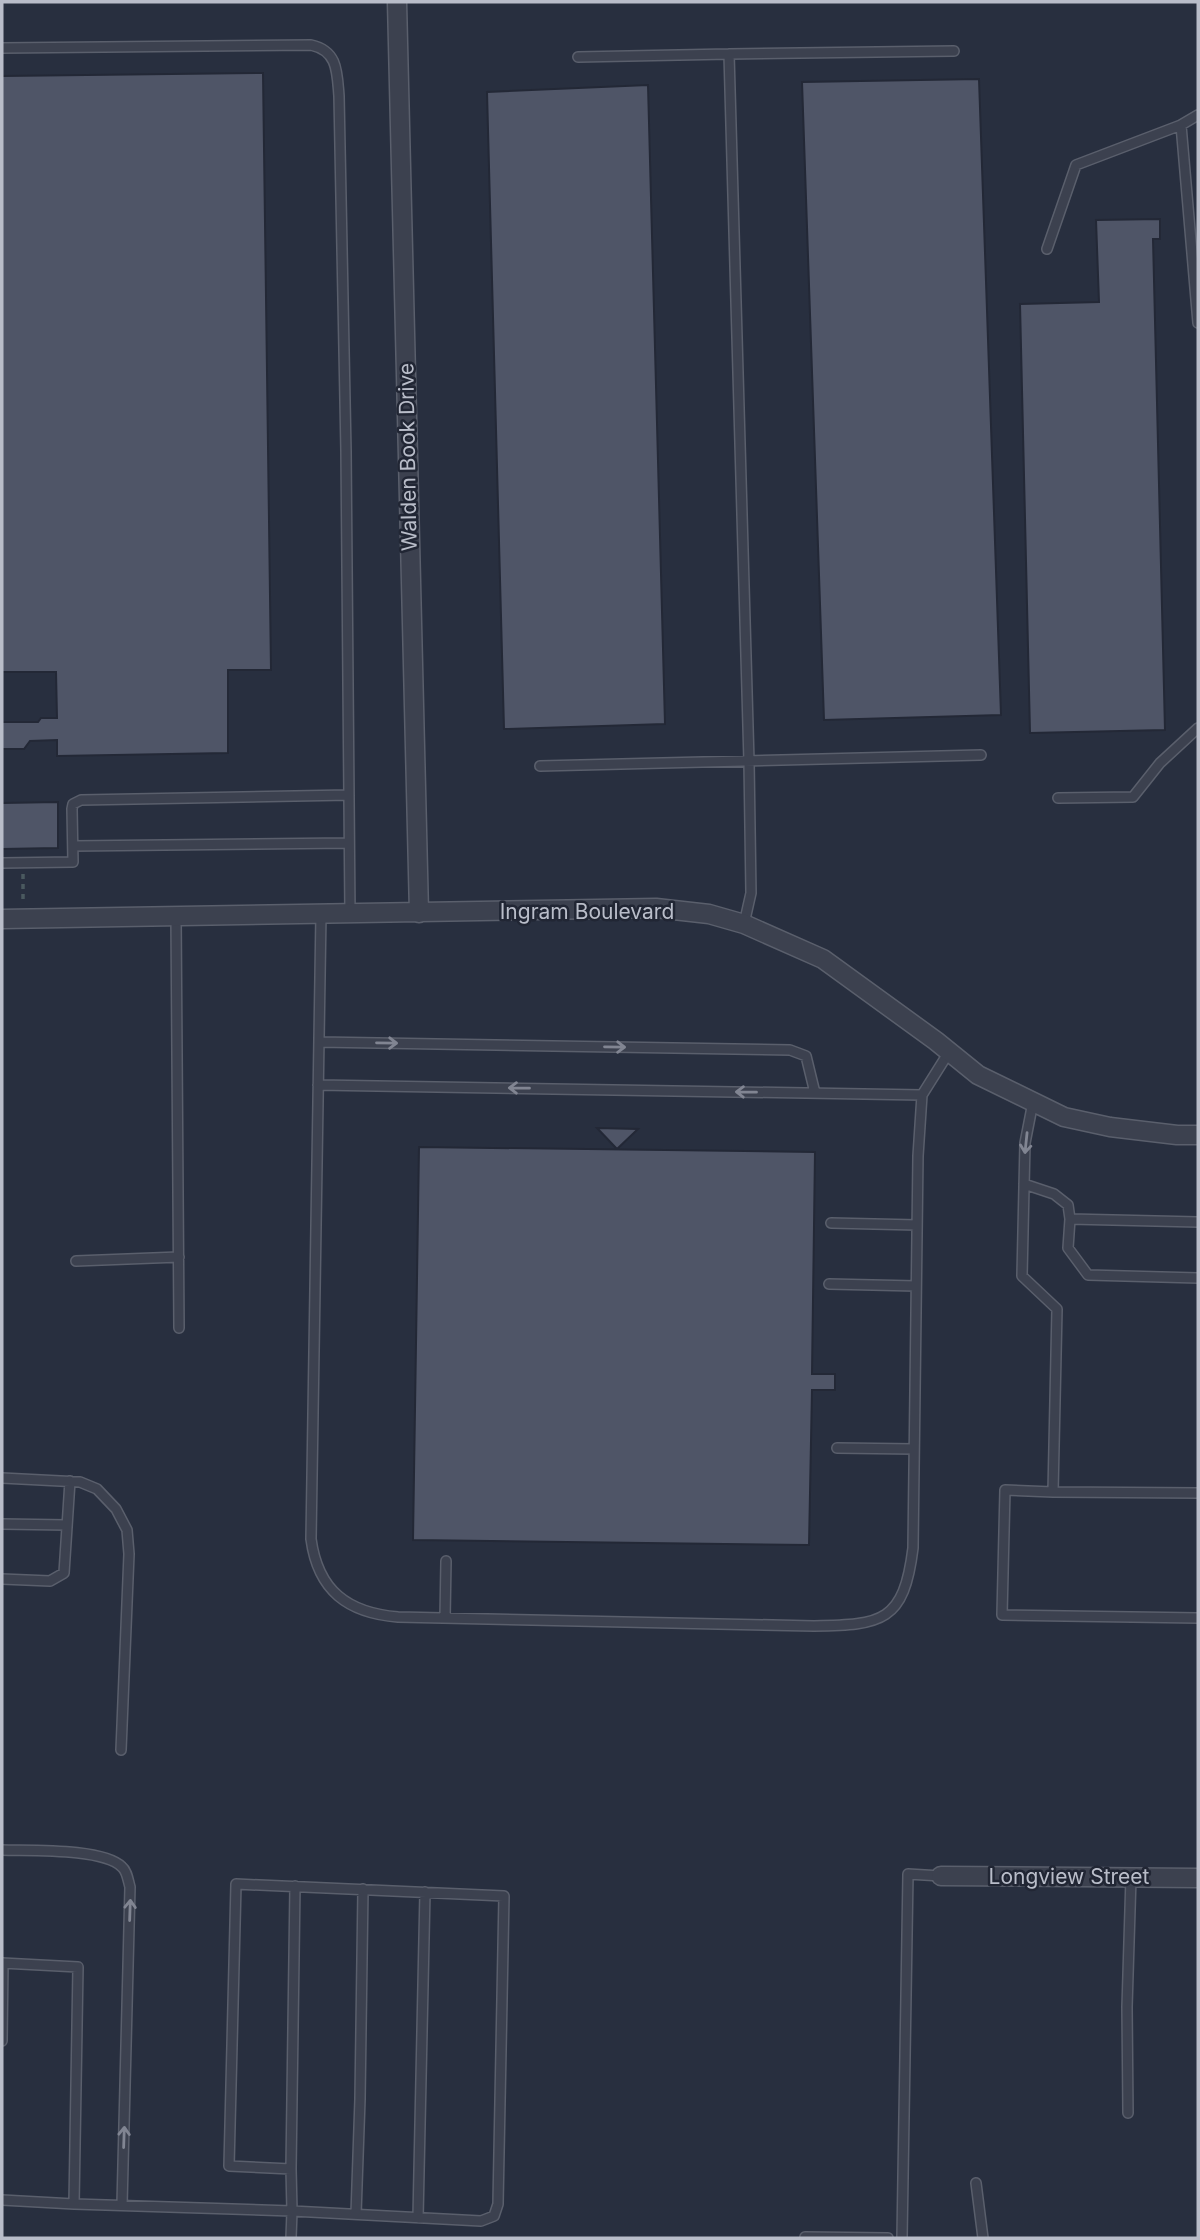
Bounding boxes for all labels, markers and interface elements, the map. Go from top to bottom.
street label: Walden Book Drive [393,363,422,551]
street label: Ingram Boulevard [500,899,674,924]
one-way arrow [376,1036,399,1050]
one-way arrow [603,1040,626,1054]
one-way arrow [508,1081,531,1095]
one-way arrow [735,1085,758,1099]
one-way arrow [1020,1131,1033,1154]
street label: Longview Street [989,1864,1150,1889]
one-way arrow [123,1898,136,1921]
one-way arrow [117,2126,130,2149]

